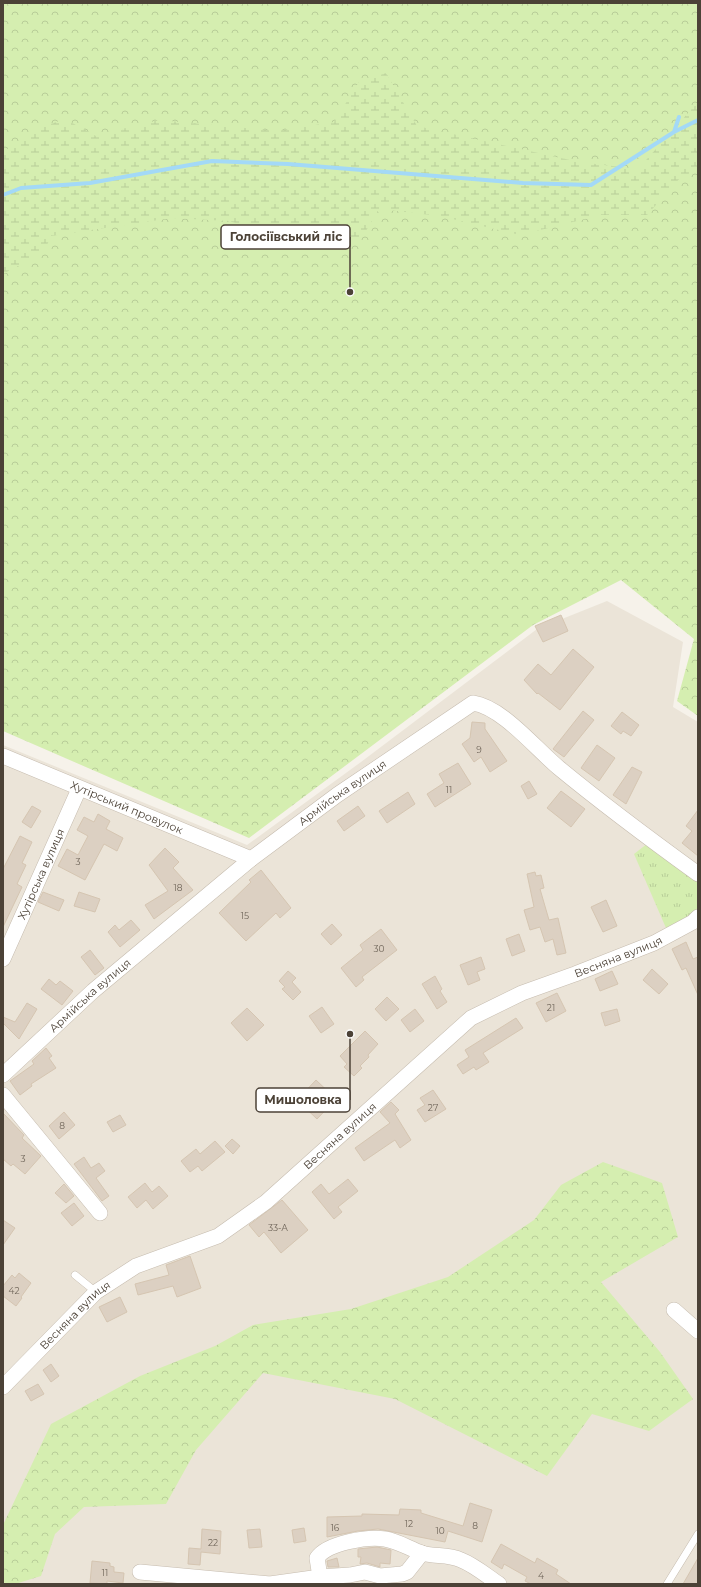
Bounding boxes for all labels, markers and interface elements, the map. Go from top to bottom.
callout: Голосіївський ліс [221,225,350,249]
text: Голосіївський ліс [230,229,342,244]
house number: 9 [476,744,482,755]
street label: Армійська вулиця [296,757,389,828]
street label: Хутірський провулок [68,778,186,837]
house number: 11 [446,784,452,795]
street label: Хутірська вулиця [15,826,67,922]
house number: 3 [75,856,81,867]
house number: 18 [174,882,183,893]
house number: 15 [241,910,249,921]
street label: Весняна вулиця [572,933,665,981]
house number: 30 [373,943,385,954]
street label: Армійська вулиця [46,955,134,1035]
house number: 21 [547,1002,555,1013]
callout: Мишоловка [256,1088,350,1112]
text: Мишоловка [264,1092,342,1107]
street label: Весняна вулиця [300,1099,379,1172]
house number: 27 [428,1102,438,1113]
house number: 8 [59,1120,65,1131]
house number: 3 [20,1153,26,1164]
house number: 33-А [268,1222,288,1233]
street label: Весняна вулиця [37,1278,113,1352]
house number: 42 [8,1285,20,1296]
house number: 12 [405,1518,413,1529]
house number: 8 [472,1520,478,1531]
house number: 16 [331,1522,340,1533]
house number: 10 [435,1525,445,1536]
house number: 22 [208,1537,218,1548]
house number: 11 [102,1567,108,1578]
house number: 4 [538,1570,544,1581]

